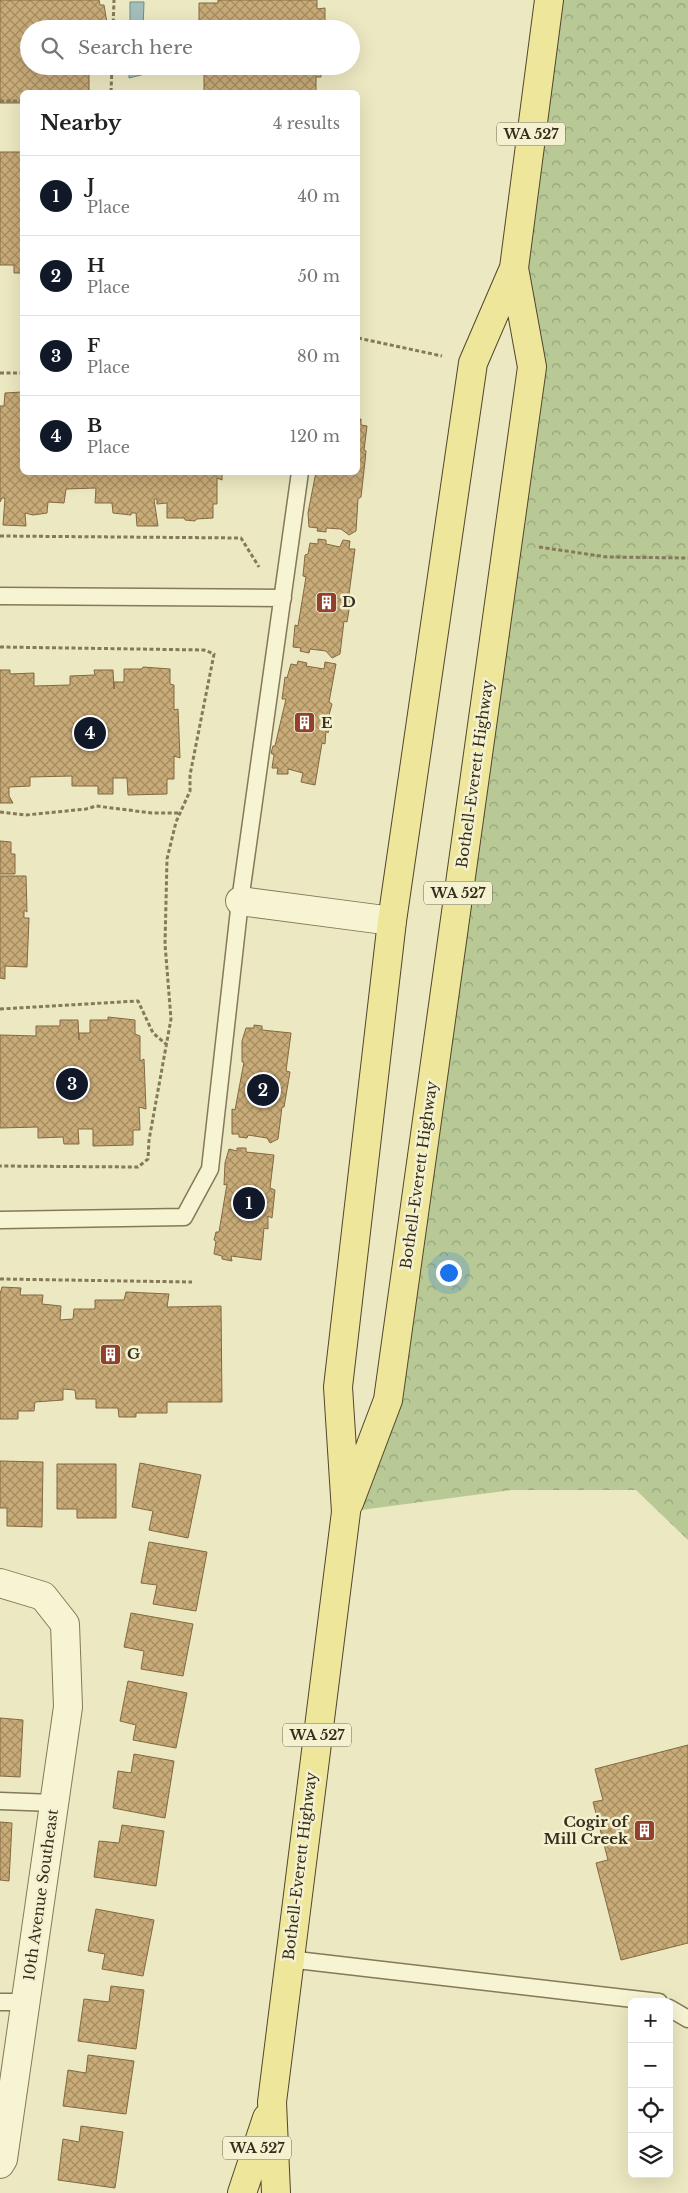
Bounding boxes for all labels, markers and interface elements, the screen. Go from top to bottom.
search box [20,20,360,75]
icon: search [38,34,66,62]
text: Search here [78,36,193,59]
text: Nearby [40,110,121,136]
text: 4 results [273,113,340,133]
road number: WA 527 [497,122,565,146]
text: J [87,174,95,197]
text: 1 [53,186,59,206]
text: 40 m [297,186,340,206]
text: Place [87,197,130,217]
text: H [87,254,105,277]
text: 2 [51,266,61,286]
text: 50 m [298,266,340,286]
text: Place [87,277,130,297]
text: F [87,334,100,357]
text: 3 [51,346,61,366]
text: 80 m [297,346,340,366]
text: Place [87,357,130,377]
text: B [87,414,102,437]
text: 4 [51,426,61,446]
text: 120 m [290,426,340,446]
text: Place [87,437,130,457]
building icon: D [314,590,338,614]
place label: D [342,592,356,611]
street label: Bothell-Everett Highway [452,678,497,869]
building icon: E [293,711,317,735]
place label: E [321,713,332,732]
pin: 4 [74,714,106,752]
road number: WA 527 [424,881,492,904]
pin: 3 [56,1065,88,1103]
pin: 2 [247,1071,279,1109]
street label: Bothell-Everett Highway [396,1079,441,1270]
pin: 1 [233,1184,265,1222]
your location [436,1260,462,1286]
building icon: G [99,1342,123,1366]
place label: G [127,1344,140,1363]
road number: WA 527 [283,1724,351,1746]
street label: Bothell-Everett Highway [279,1770,321,1961]
street label: 10th Avenue Southeast [19,1807,62,1982]
place label: Cogir of Mill Creek [544,1812,630,1848]
building icon: Cogir of Mill Creek [632,1819,656,1843]
map controls [628,1998,673,2178]
button: + [628,1998,673,2043]
button: − [628,2043,673,2088]
button: locate [628,2088,673,2133]
button: layers [628,2133,673,2178]
road number: WA 527 [223,2136,291,2160]

